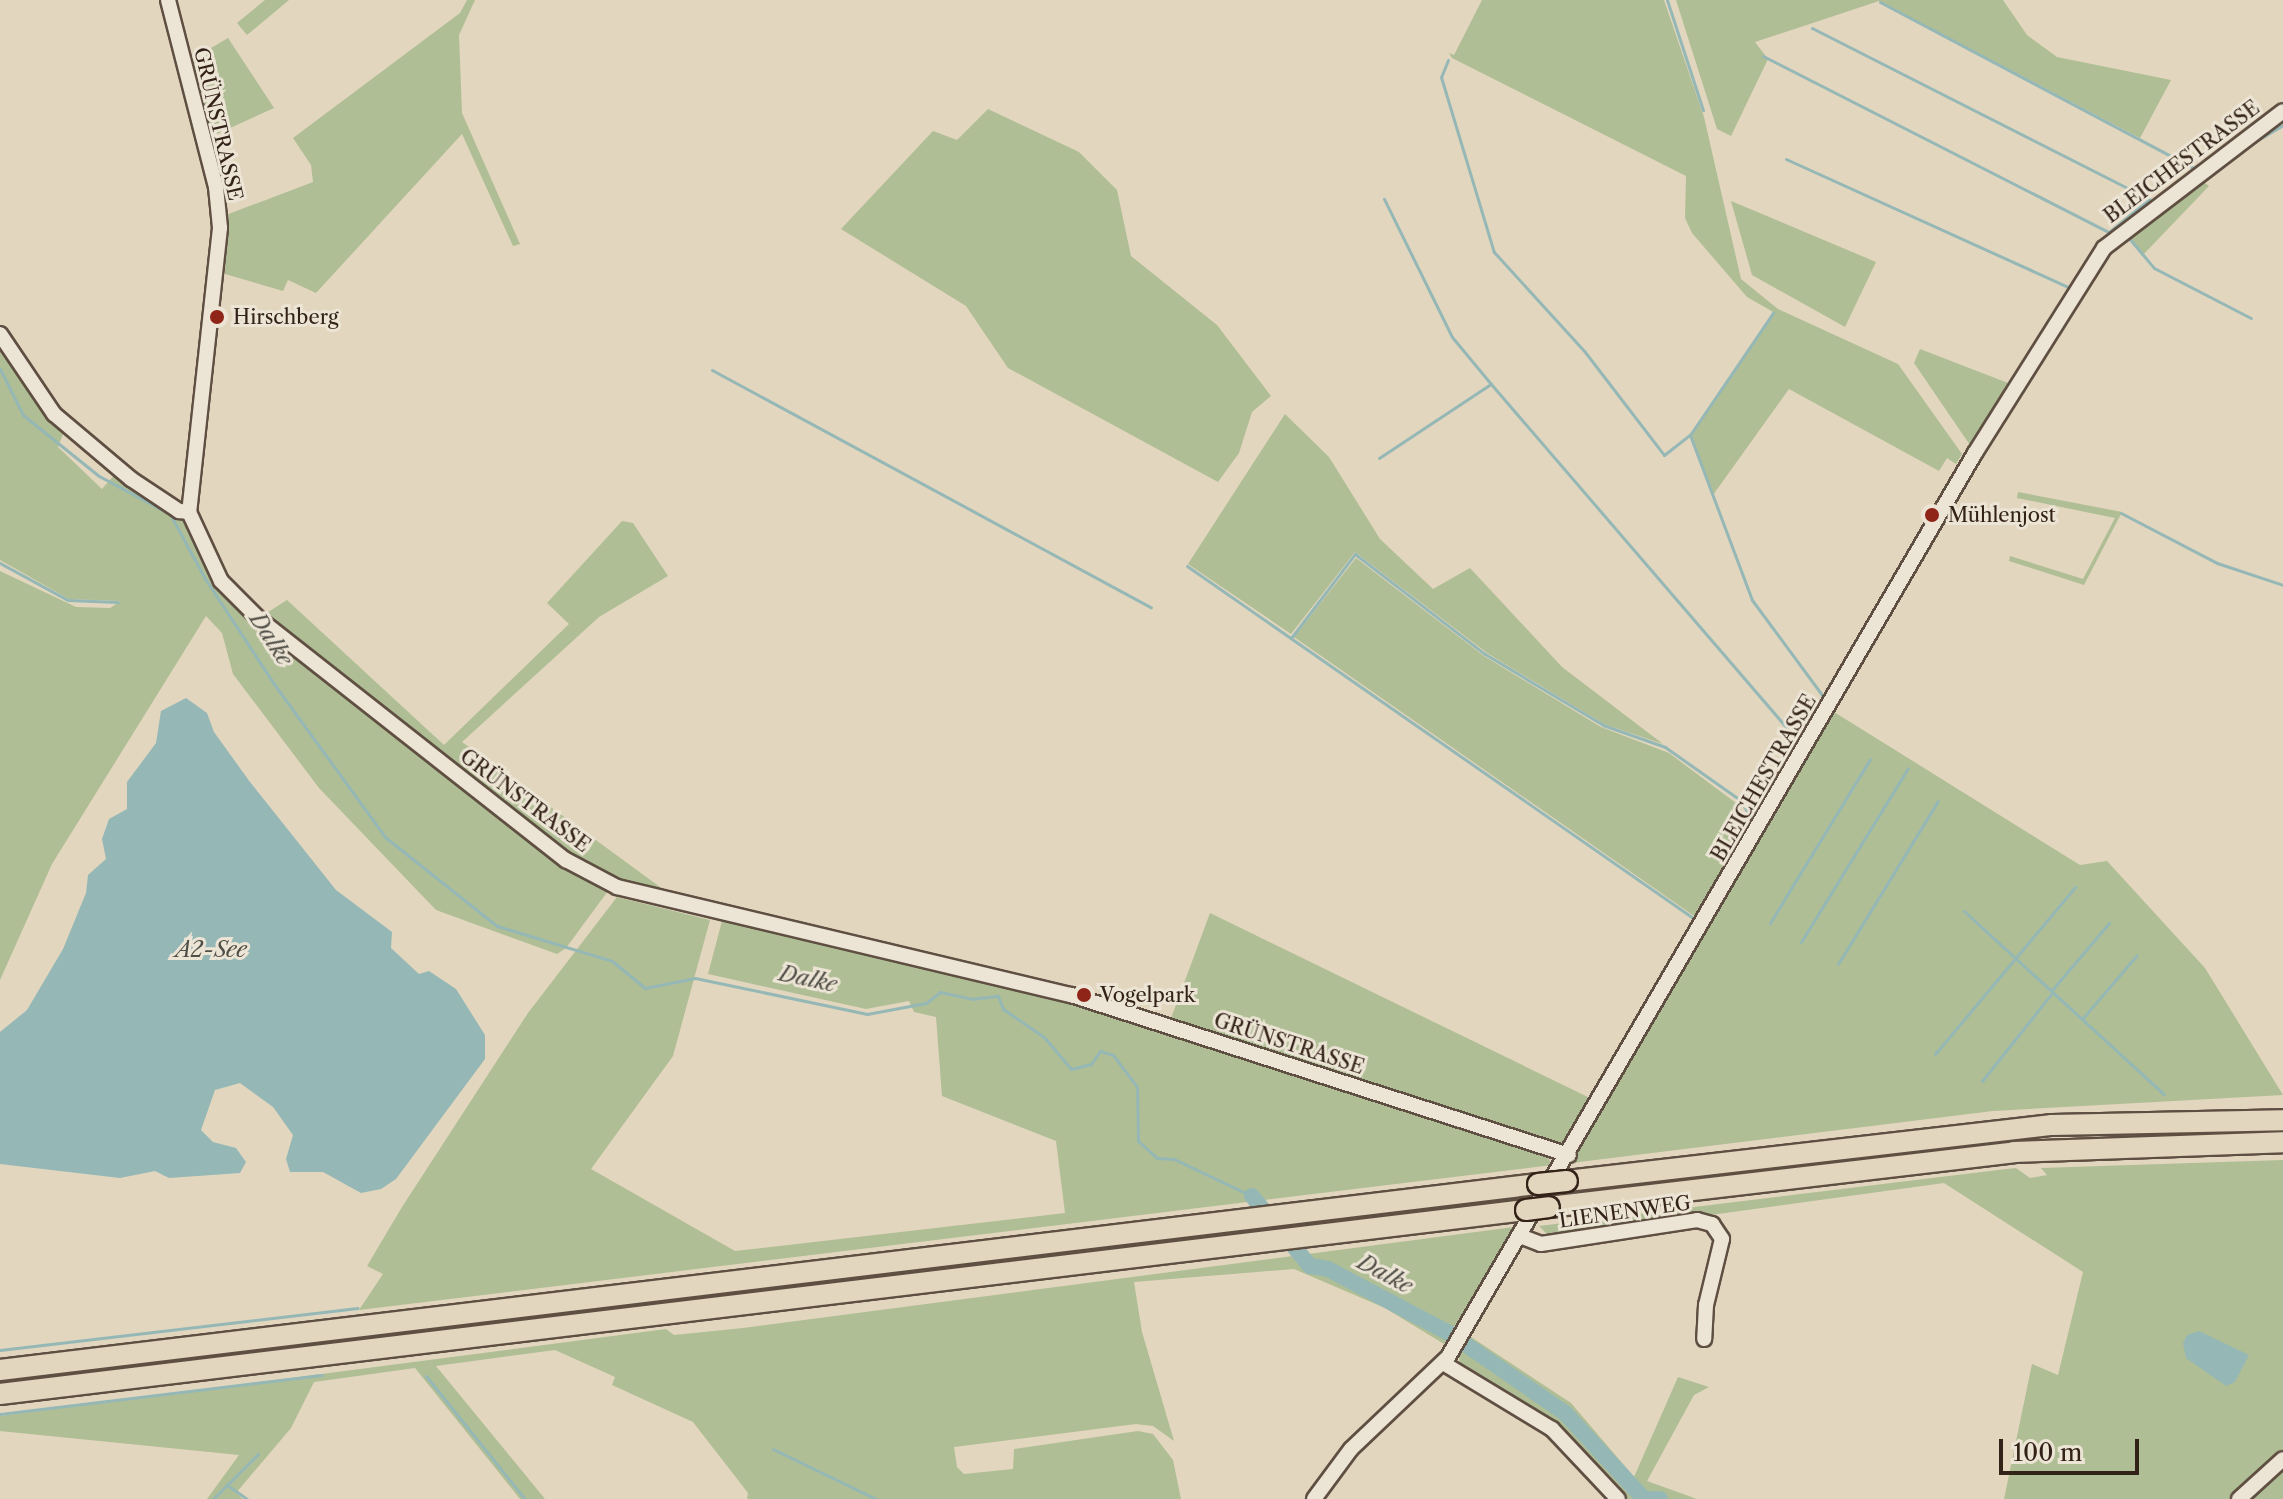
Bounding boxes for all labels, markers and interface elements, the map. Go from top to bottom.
street label: GRÜNSTRASSE [189,45,247,203]
street label: BLEICHESTRASSE [2099,96,2265,228]
place label: Hirschberg [233,305,339,329]
marker: Hirschberg [208,308,226,326]
place label: Mühlenjost [1948,503,2056,527]
marker: Mühlenjost [1923,506,1941,524]
water label: Dalke [244,607,298,671]
street label: BLEICHESTRASSE [1706,690,1822,866]
street label: GRÜNSTRASSE [455,744,595,858]
water label: A2-See [175,937,247,963]
water label: Dalke [777,960,839,998]
place label: Vogelpark [1100,983,1195,1007]
marker: Vogelpark [1075,986,1093,1004]
street label: GRÜNSTRASSE [1211,1008,1367,1080]
street label: LIENENWEG [1557,1191,1693,1233]
water label: Dalke [1353,1249,1417,1299]
scale bar [2003,1423,2143,1473]
text: 100 m [2013,1438,2082,1467]

